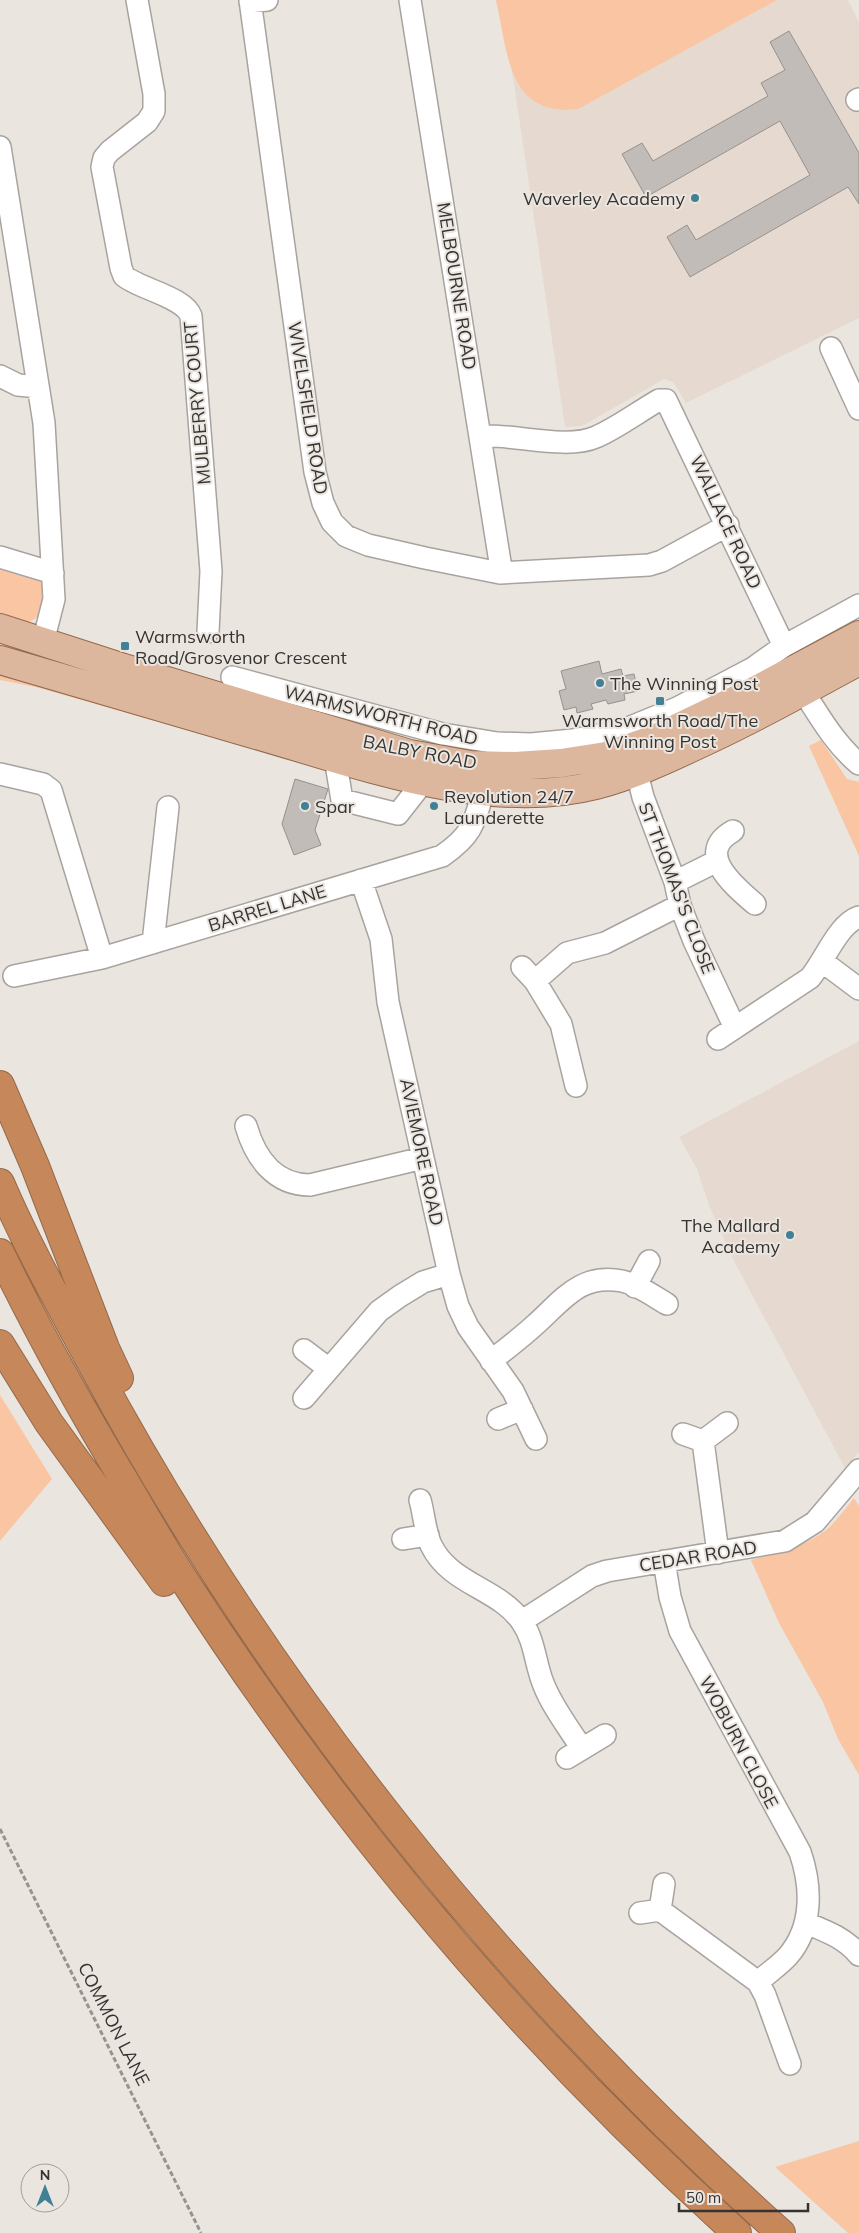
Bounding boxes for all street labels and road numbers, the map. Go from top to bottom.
street label: MELBOURNE ROAD [432,201,482,371]
street label: MULBERRY COURT [178,320,216,485]
street label: WIVELSFIELD ROAD [283,320,333,496]
street label: WALLACE ROAD [685,452,767,592]
street label: WARMSWORTH ROAD [282,680,480,750]
street label: BALBY ROAD [361,730,479,774]
street label: ST THOMAS'S CLOSE [634,799,720,977]
street label: BARREL LANE [205,879,329,937]
street label: AVIEMORE ROAD [395,1076,449,1228]
street label: CEDAR ROAD [637,1535,759,1577]
street label: WOBURN CLOSE [694,1672,784,1812]
street label: COMMON LANE [73,1958,155,2090]

